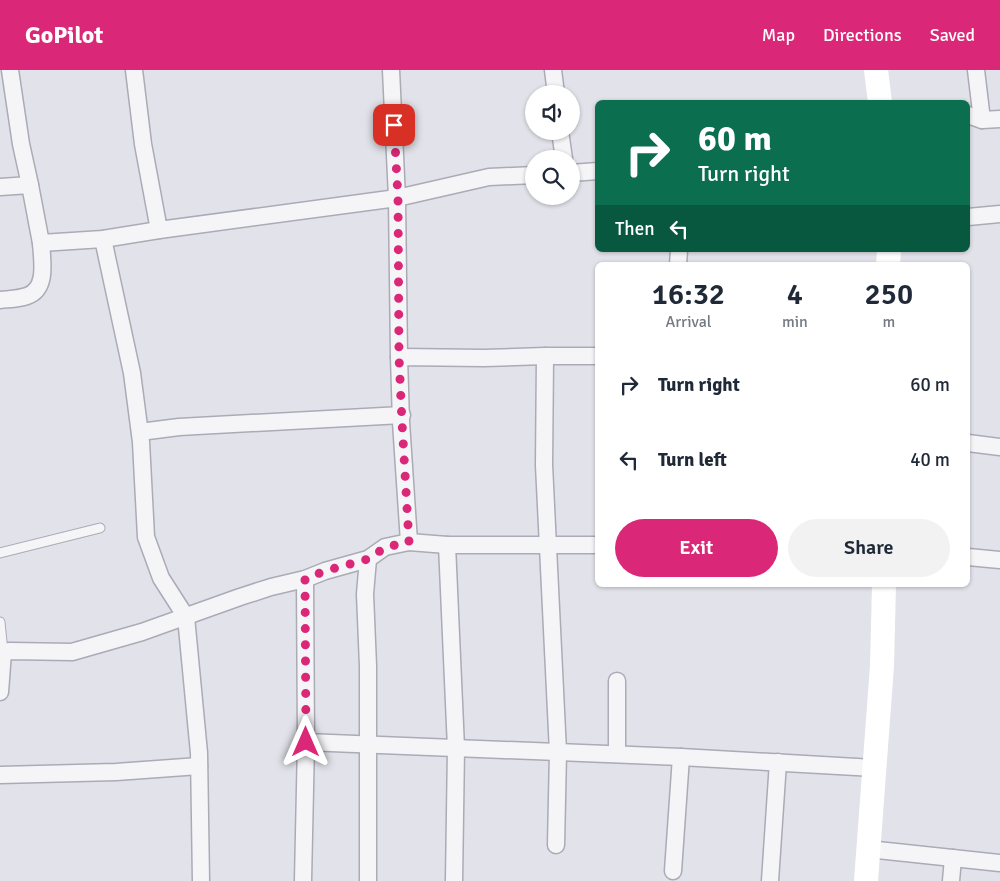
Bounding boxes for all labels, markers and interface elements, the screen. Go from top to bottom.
text: GoPilot [25,20,103,50]
text: Map [762,24,795,46]
text: Directions [823,24,902,46]
text: Saved [930,24,975,46]
map controls [525,85,580,205]
button: sound [525,85,580,140]
pin [373,104,415,146]
icon: arrive [380,111,408,139]
text: 60 m [698,117,772,160]
icon: right [615,120,680,185]
button: search [525,150,580,205]
text: Turn right [698,160,790,187]
icon: left [665,215,693,243]
text: Then [615,217,655,241]
text: 16:32 [652,276,725,313]
text: 4 [787,276,803,313]
text: 250 [865,276,913,313]
text: Arrival [665,312,711,332]
text: min [782,312,808,332]
text: m [882,312,895,332]
icon: right [615,371,643,399]
text: Turn right [658,373,740,397]
text: 60 m [910,373,950,397]
icon: left [615,446,643,474]
text: Turn left [658,448,727,472]
text: 40 m [910,448,950,472]
button: Exit [615,519,778,577]
button: Share [788,519,950,577]
position arrow [279,715,331,767]

